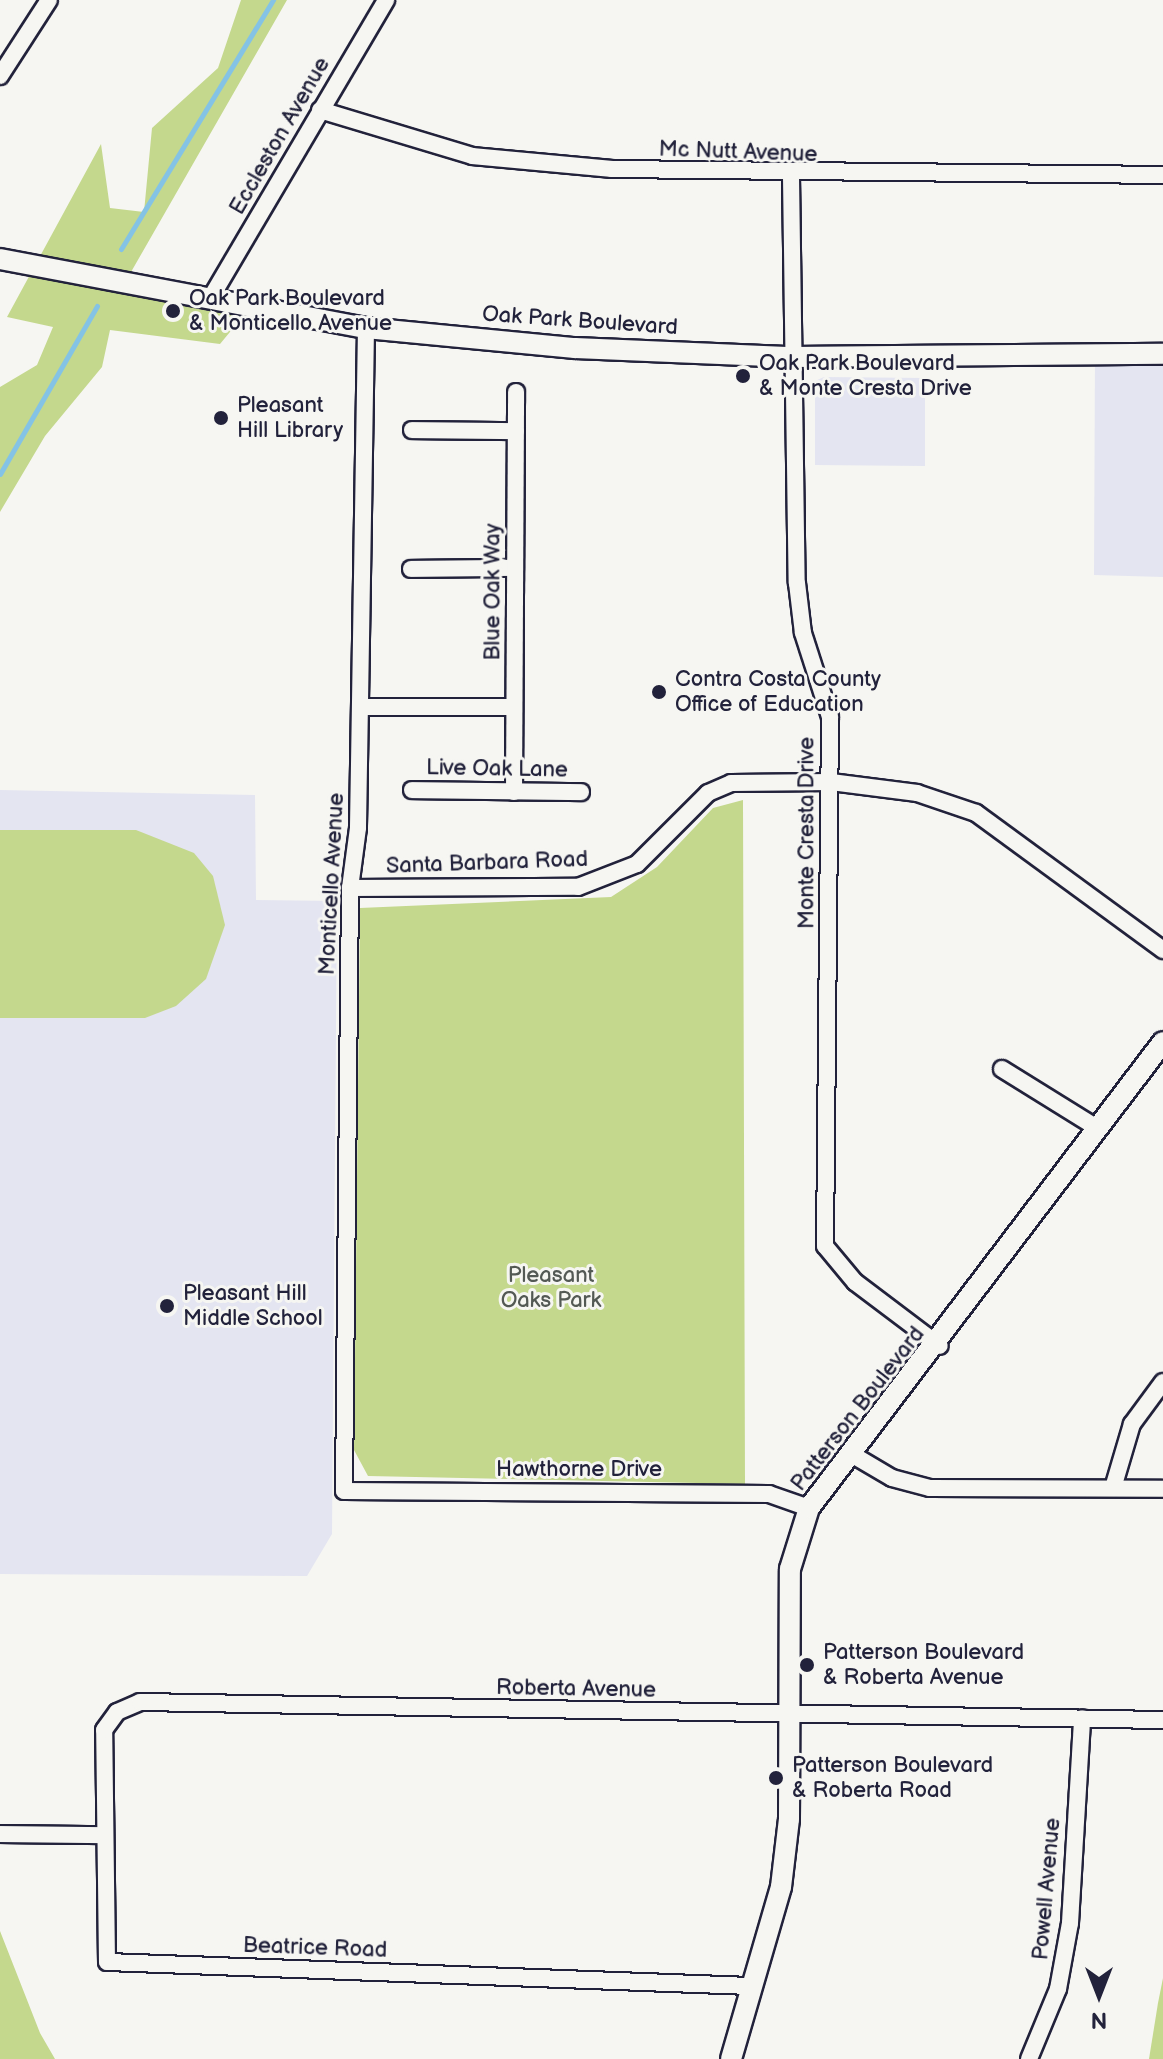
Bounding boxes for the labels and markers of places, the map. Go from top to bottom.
place label: Oak Park Boulevard & Monticello Avenue [189,285,392,336]
marker: Oak Park Boulevard & Monticello Avenue [164,302,182,320]
place label: Oak Park Boulevard & Monte Cresta Drive [759,350,972,402]
marker: Oak Park Boulevard & Monte Cresta Drive [734,367,752,385]
place label: Pleasant Hill Library [237,392,343,444]
marker: Pleasant Hill Library [212,409,230,427]
place label: Contra Costa County Office of Education [675,666,881,718]
marker: Contra Costa County Office of Education [650,683,668,701]
place label: Pleasant Hill Middle School [183,1280,323,1332]
marker: Pleasant Hill Middle School [158,1297,176,1315]
place label: Patterson Boulevard & Roberta Avenue [823,1639,1024,1690]
marker: Patterson Boulevard & Roberta Avenue [798,1656,816,1674]
place label: Patterson Boulevard & Roberta Road [792,1752,993,1804]
marker: Patterson Boulevard & Roberta Road [767,1769,785,1787]

